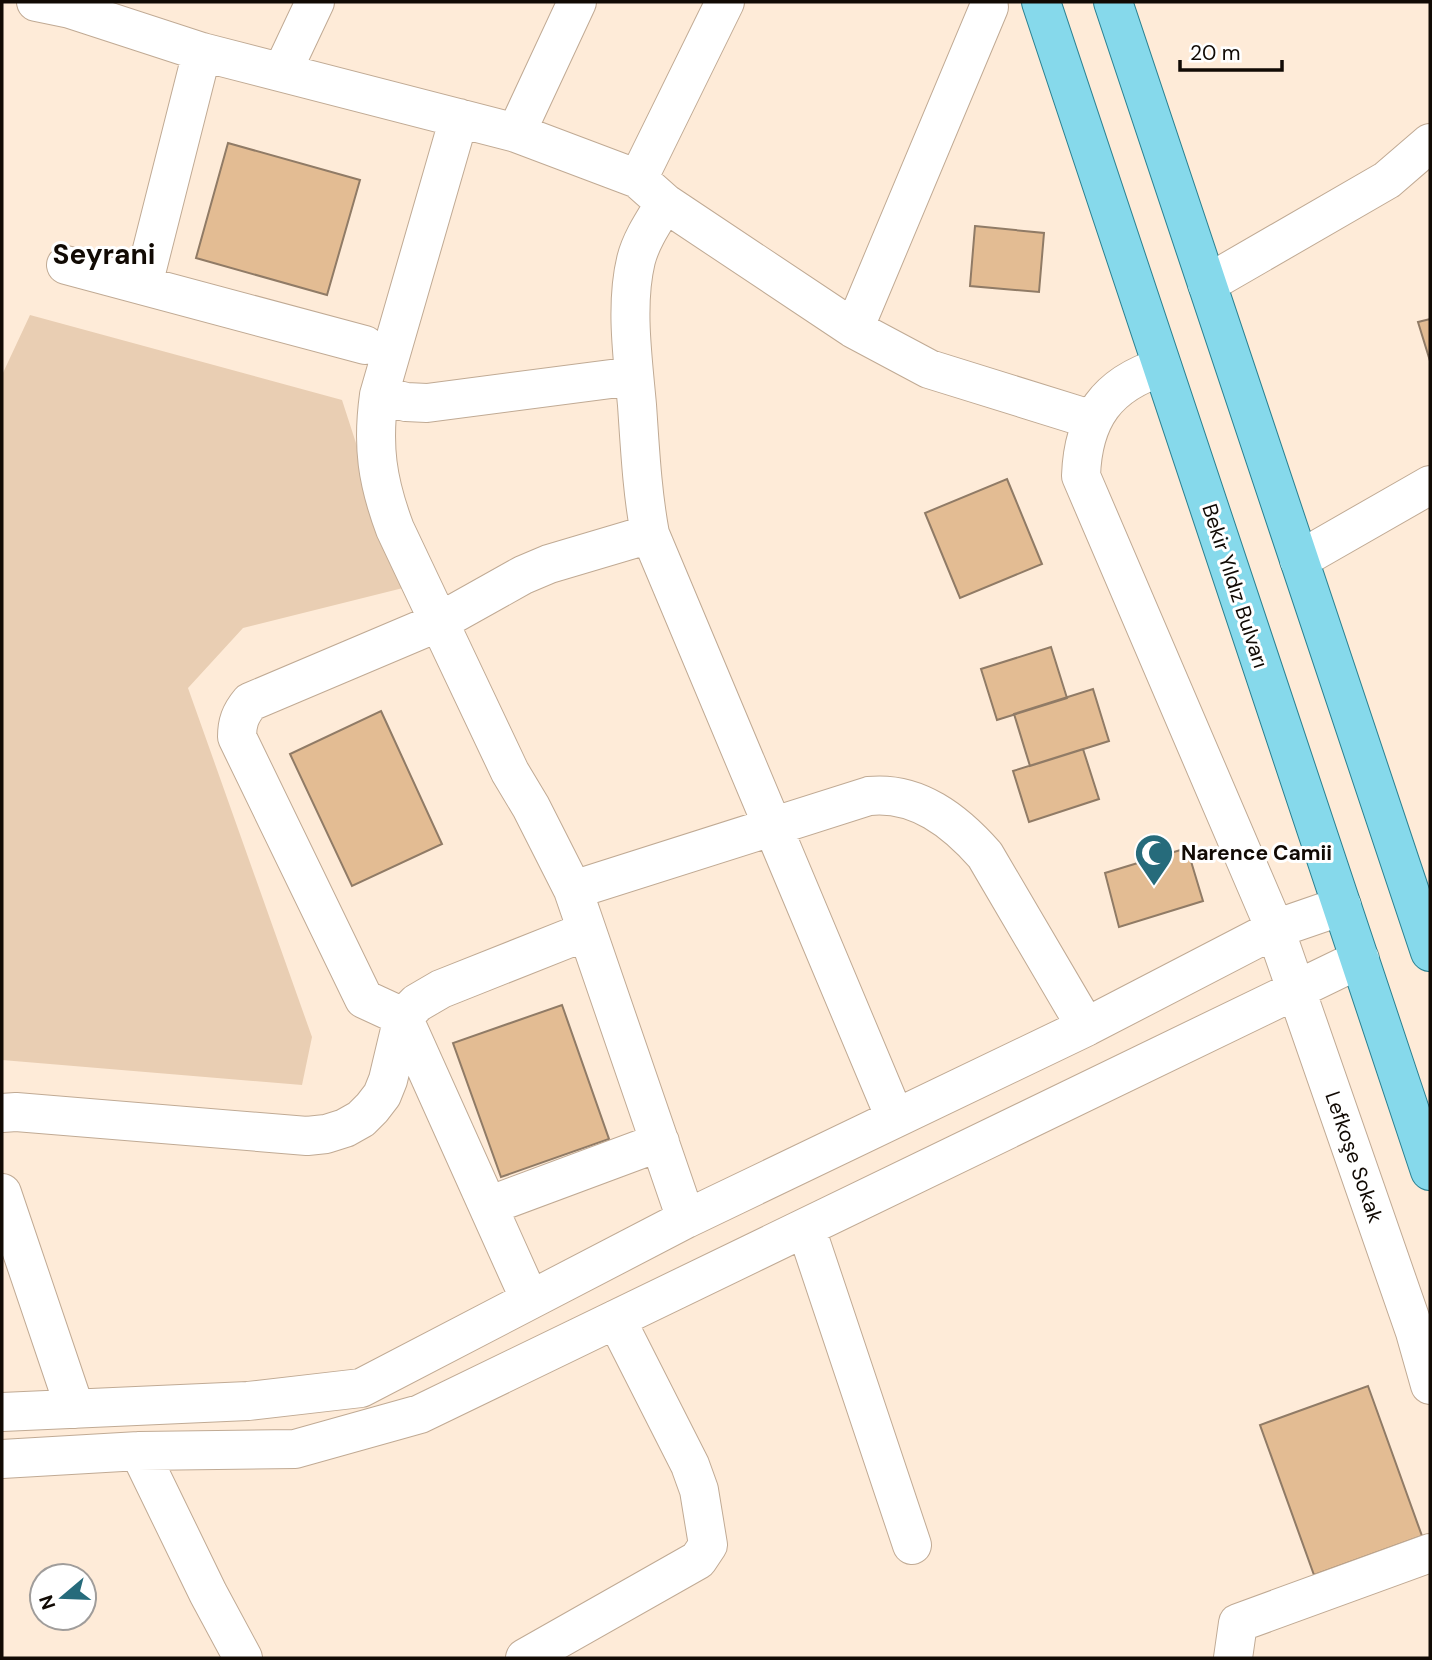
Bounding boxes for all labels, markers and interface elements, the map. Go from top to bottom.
scale bar [1180,28,1282,72]
text: 20 m [1190,39,1241,67]
district label: Seyrani [53,236,155,273]
street label: Bekir Yıldız Bulvarı [1195,500,1275,672]
mosque icon: Narence Camii [1133,832,1175,887]
place label: Narence Camii [1181,839,1332,867]
street label: Lefkoşe Sokak [1318,1088,1390,1227]
north arrow [28,1562,98,1632]
text: N [33,1592,61,1613]

